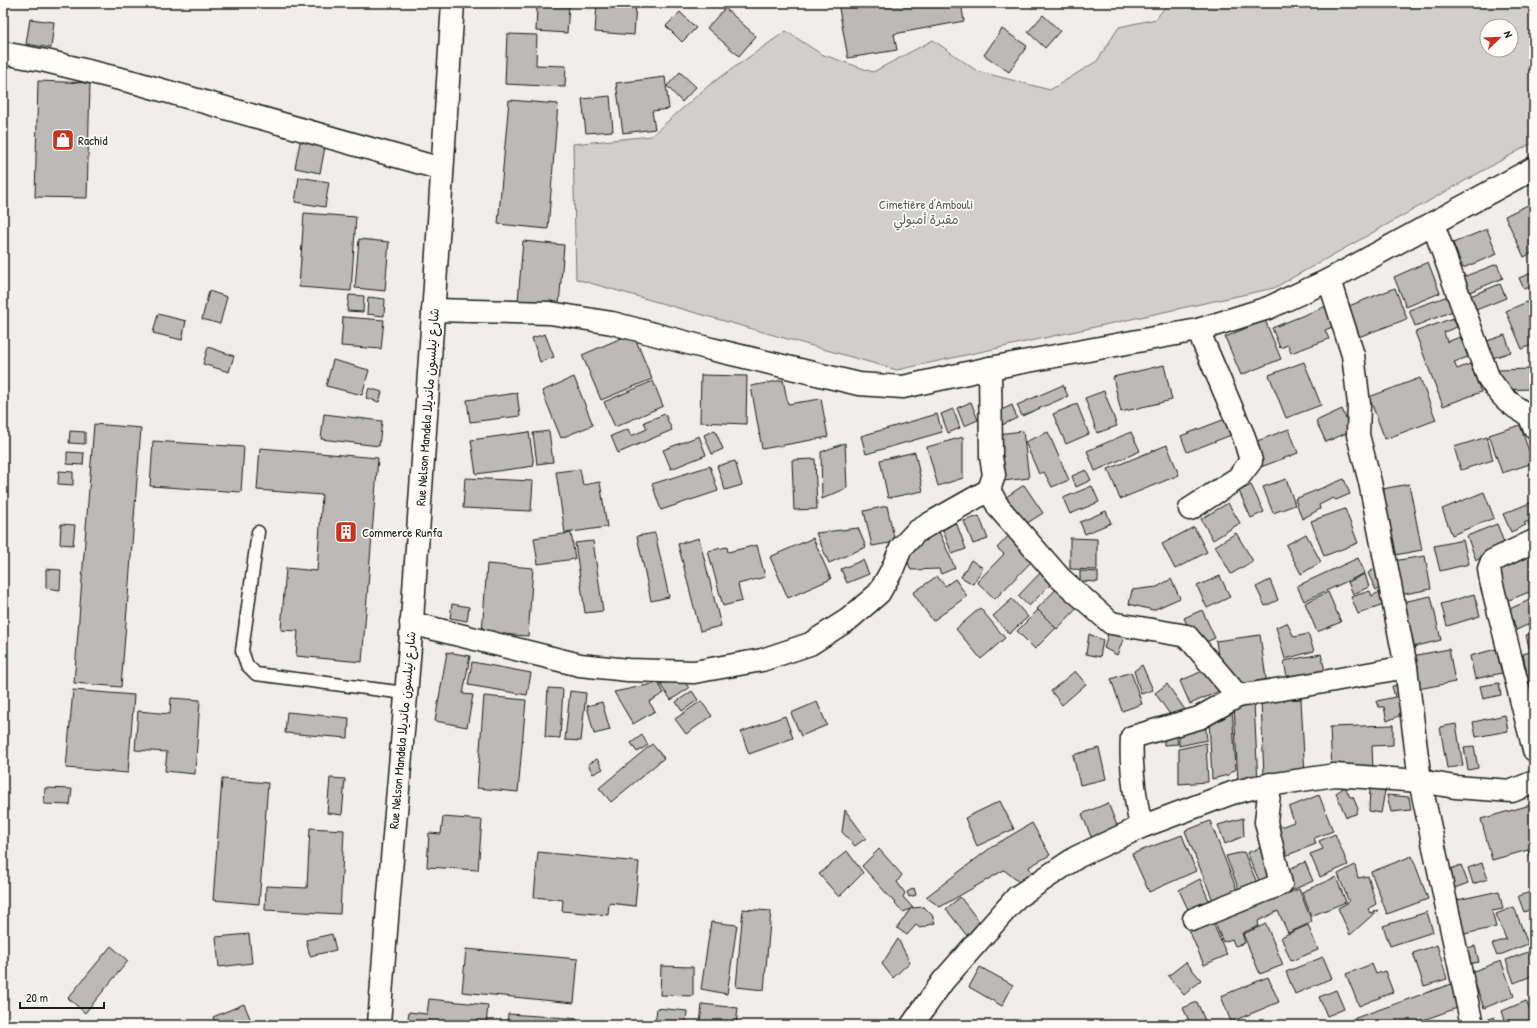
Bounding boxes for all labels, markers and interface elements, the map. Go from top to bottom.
north arrow [1479,18,1519,58]
text: N [1501,29,1516,40]
shop icon: Rachid [50,127,76,153]
place label: Rachid [78,131,107,149]
park label: Cimetière d'Ambouli مقبرة أمبولي [879,195,973,231]
street label: Rue Nelson Mandela شارع نيلسون مانديلا [411,307,444,507]
building icon: Commerce Runfa [333,519,359,545]
place label: Commerce Runfa [362,523,442,541]
street label: Rue Nelson Mandela شارع نيلسون مانديلا [384,630,421,830]
scale bar [20,984,104,1010]
text: 20 m [26,989,48,1006]

